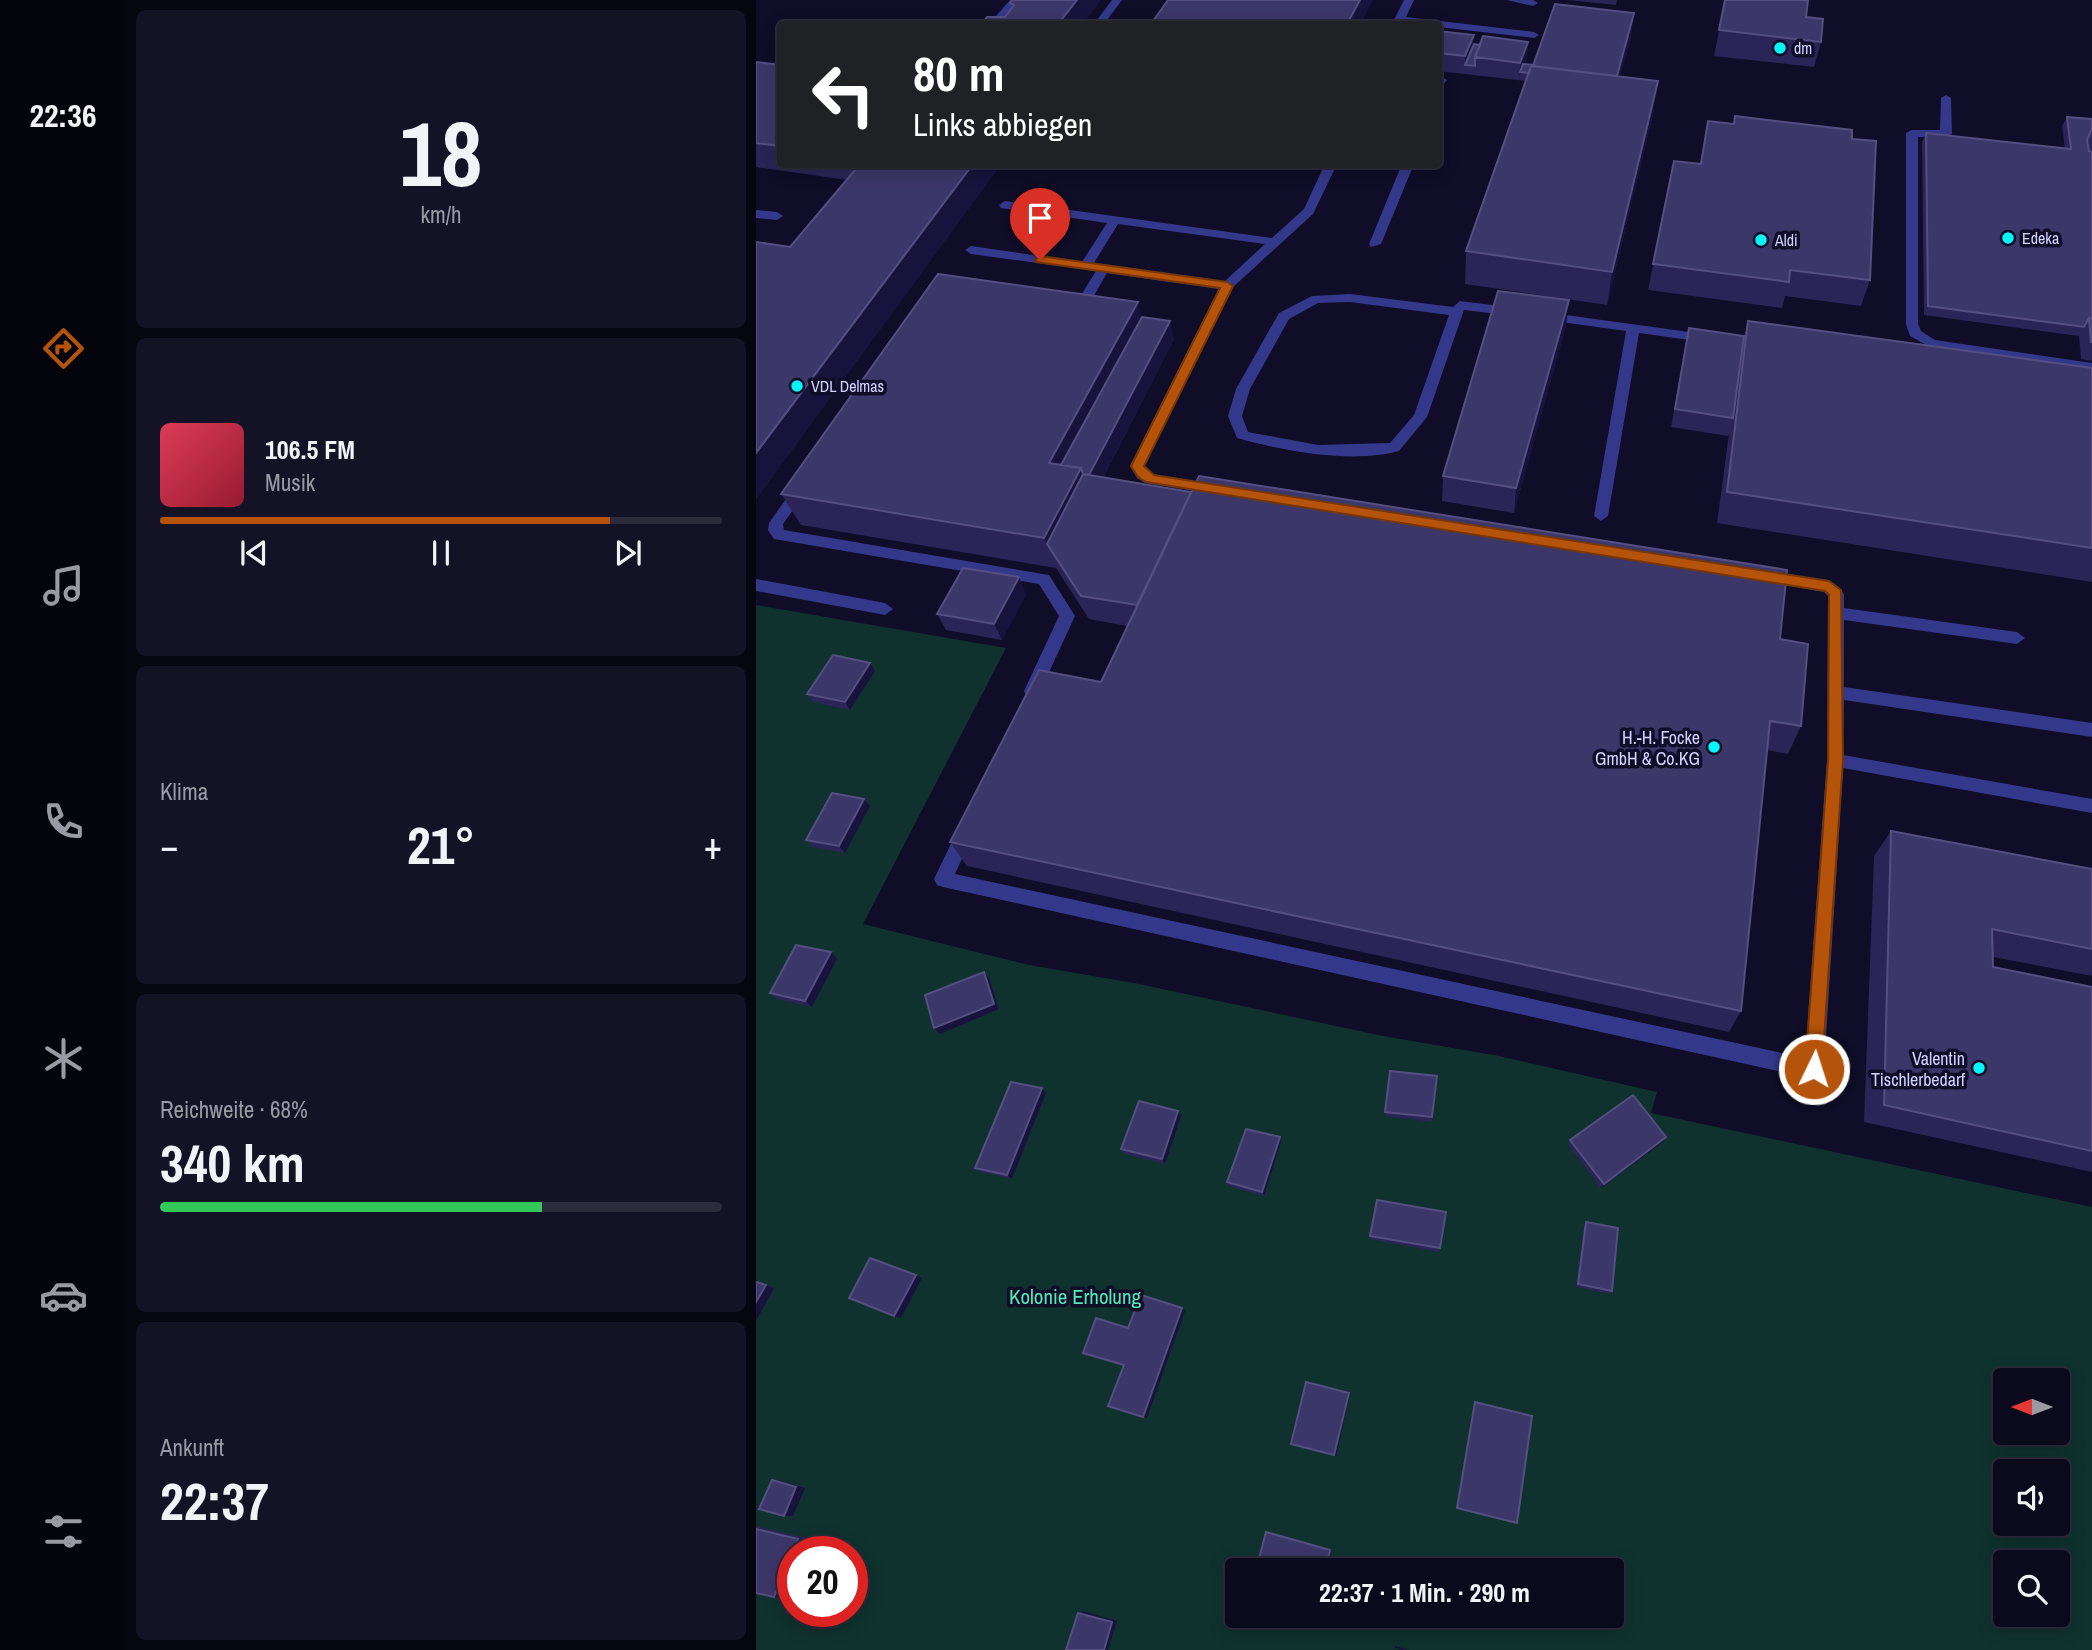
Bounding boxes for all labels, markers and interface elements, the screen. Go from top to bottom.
place label: dm [1794,37,1812,59]
text: 80 m [913,40,1005,106]
marker: dm [1772,40,1788,56]
icon: left [798,49,889,140]
text: 18 [400,92,483,214]
text: 22:36 [29,94,97,137]
text: Links abbiegen [913,103,1092,146]
pin [1010,188,1070,260]
text: km/h [421,199,461,230]
icon: arrive [1021,199,1059,237]
place label: Edeka [2022,227,2060,249]
place label: Aldi [1774,229,1798,251]
marker: Edeka [2000,230,2016,246]
marker: Aldi [1753,232,1769,248]
icon: directions [39,324,88,373]
place label: VDL Delmas [811,375,884,397]
marker: VDL Delmas [789,378,805,394]
text: 106.5 FM [265,432,355,467]
text: Musik [265,467,315,498]
icon: previous [235,534,273,572]
icon: pause [422,534,460,572]
icon: next [609,534,647,572]
icon: music [39,561,88,610]
place label: H.-H. Focke GmbH & Co.KG [1595,725,1700,771]
marker: H.-H. Focke GmbH & Co.KG [1706,739,1722,755]
text: Klima [160,776,208,807]
icon: phone [39,797,88,846]
text: 21° [407,810,475,880]
text: − [160,820,178,871]
text: + [704,820,722,871]
position arrow [1777,1032,1851,1106]
icon: climate [39,1034,88,1083]
place label: Valentin Tischlerbedarf [1871,1046,1966,1092]
marker: Valentin Tischlerbedarf [1971,1060,1987,1076]
text: Reichweite · 68% [160,1094,308,1125]
text: 340 km [160,1128,305,1198]
icon: car [39,1271,88,1320]
park label: Kolonie Erholung [1009,1282,1141,1311]
north arrow [1993,1368,2070,1446]
map controls [1993,1368,2070,1627]
text: Ankunft [160,1432,224,1463]
button: sound [1993,1459,2070,1536]
text: 22:37 [160,1466,269,1536]
icon: filters [39,1507,88,1556]
speed limit sign: 20 [777,1536,868,1627]
button: search [1993,1550,2070,1627]
text: 22:37 · 1 Min. · 290 m [1319,1575,1530,1610]

